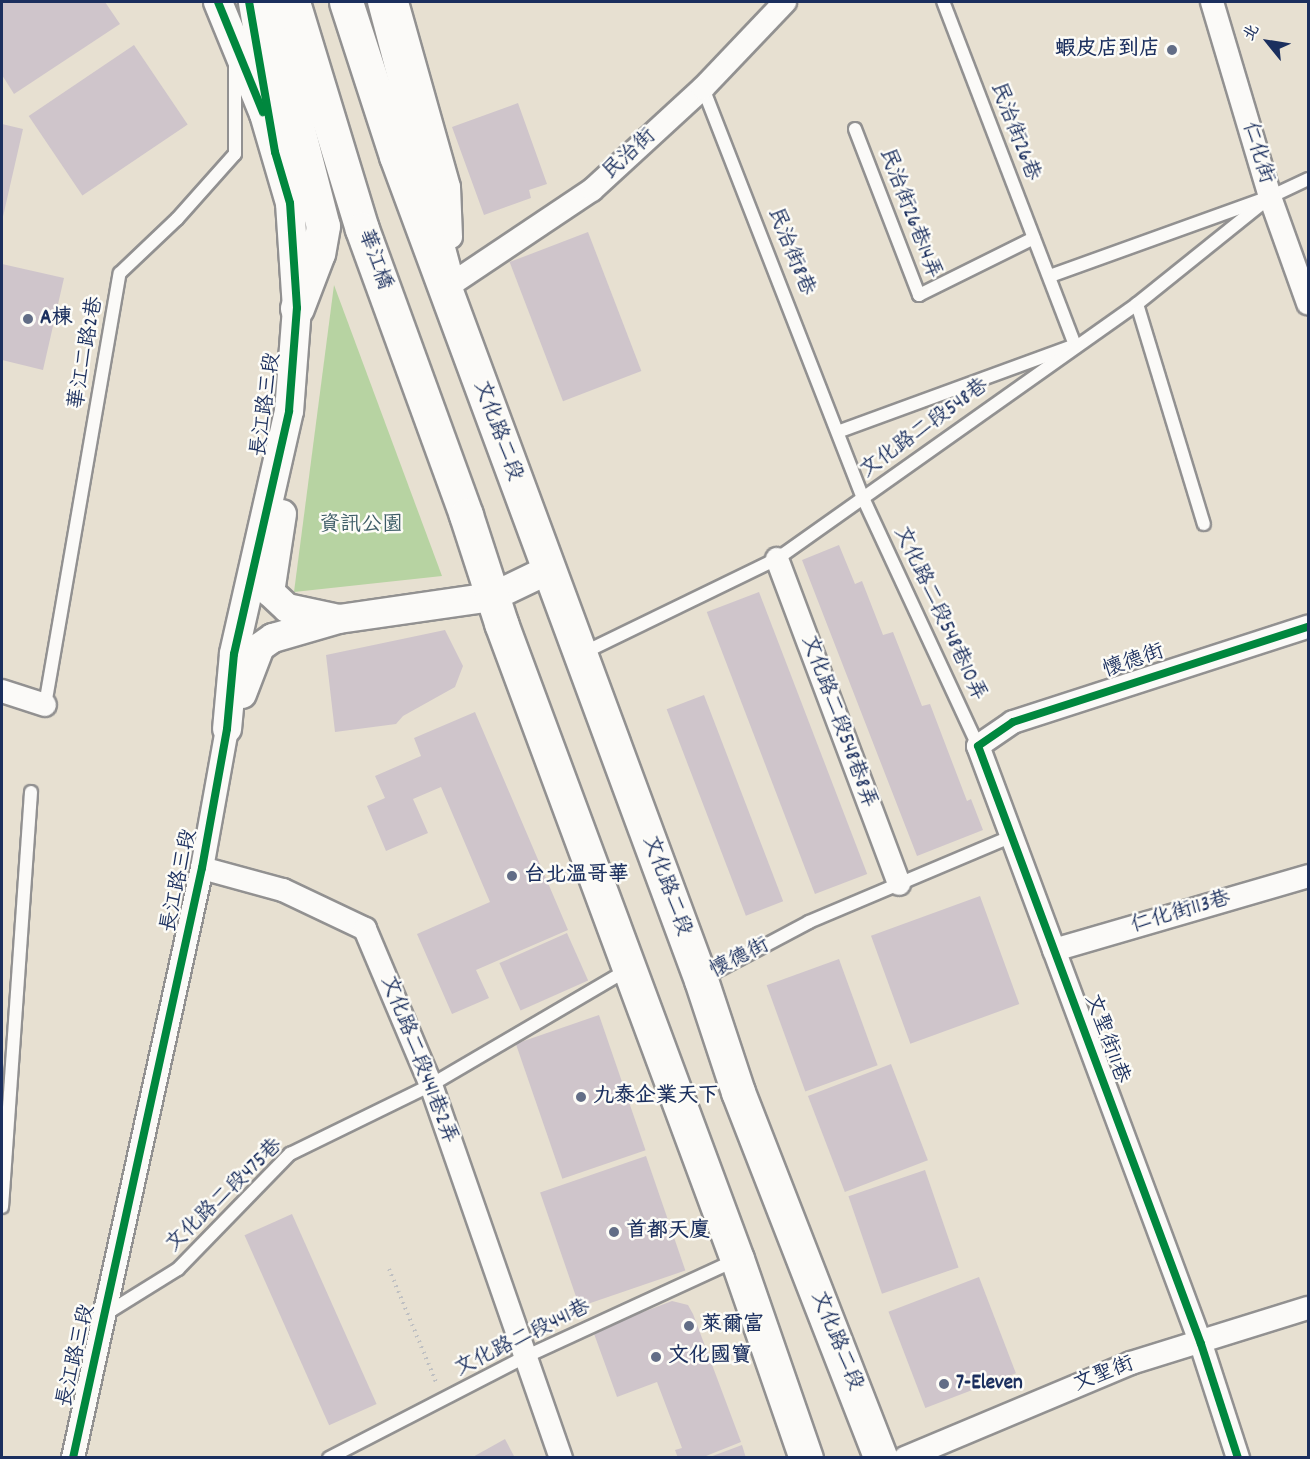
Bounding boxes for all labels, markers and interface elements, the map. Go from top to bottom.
north arrow [1238,12,1298,72]
text: 北 [1238,20,1266,45]
place label: 蝦皮店到店 [1055,37,1160,63]
marker: 蝦皮店到店 [1165,43,1179,57]
street label: 民治街26巷 [984,79,1044,185]
street label: 仁化街 [1236,119,1278,187]
street label: 民治街 [598,124,662,186]
street label: 民治街26巷14弄 [873,145,945,283]
street label: 民治街8巷 [761,204,819,300]
street label: 華江橋 [351,226,397,294]
street label: 華江二路2巷 [65,295,109,411]
place label: A棟 [40,306,72,332]
marker: A棟 [21,312,35,326]
street label: 長江路三段 [247,351,287,459]
street label: 文化路二段548巷 [856,374,994,484]
street label: 文化路二段 [467,377,527,485]
park label: 資訊公園 [319,513,403,539]
street label: 文化路二段548巷10弄 [887,523,991,705]
street label: 文化路二段548巷8弄 [795,632,881,812]
street label: 懷德街 [1100,640,1168,684]
street label: 長江路三段 [157,827,203,935]
street label: 文化路二段 [636,832,696,940]
place label: 台北溫哥華 [524,863,629,889]
marker: 台北溫哥華 [505,869,519,883]
street label: 仁化街113巷 [1128,887,1234,939]
street label: 懷德街 [706,933,774,985]
street label: 文化路二段441巷2弄 [374,972,462,1148]
street label: 文聖街11巷 [1078,991,1134,1087]
place label: 九泰企業天下 [593,1084,719,1110]
marker: 九泰企業天下 [574,1090,588,1104]
street label: 文化路二段475巷 [161,1134,289,1258]
place label: 首都天廈 [626,1219,710,1245]
marker: 首都天廈 [607,1225,621,1239]
street label: 文化路二段 [805,1288,867,1394]
street label: 文化路二段441巷 [451,1295,595,1383]
street label: 長江路三段 [53,1302,101,1410]
place label: 萊爾富 [701,1313,764,1339]
marker: 萊爾富 [682,1319,696,1333]
place label: 文化國寶 [668,1344,752,1370]
marker: 文化國寶 [649,1350,663,1364]
street label: 文聖街 [1070,1352,1138,1398]
place label: 7-Eleven [956,1371,1023,1397]
marker: 7-Eleven [937,1377,951,1391]

